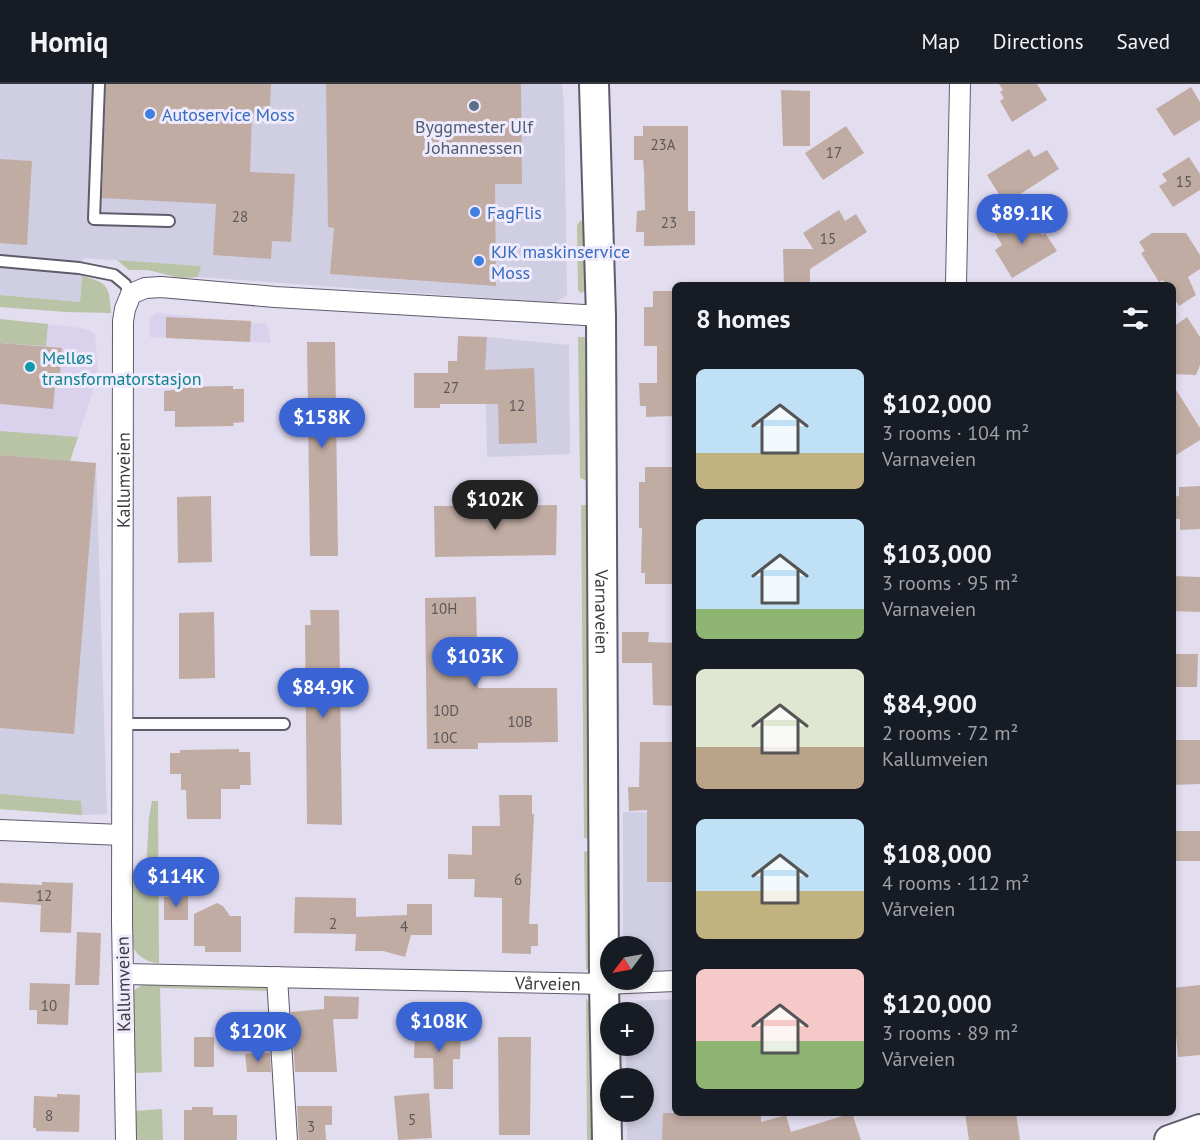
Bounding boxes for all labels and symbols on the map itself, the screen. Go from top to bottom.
marker: Byggmester Ulf Johannessen [467,99,481,113]
place label: Autoservice Moss [162,103,295,126]
marker: Autoservice Moss [143,107,157,121]
place label: Byggmester Ulf Johannessen [415,115,534,159]
house number: 23A [650,135,676,154]
house number: 17 [826,143,842,162]
house number: 15 [1176,172,1192,191]
pin: $89.1K [973,194,1071,245]
place label: FagFlis [487,201,542,224]
marker: FagFlis [468,205,482,219]
house number: 28 [232,207,248,226]
house number: 23 [661,213,677,232]
house number: 15 [820,229,836,248]
place label: KJK maskinservice Moss [491,240,630,284]
marker: KJK maskinservice Moss [472,254,486,268]
place label: Melløs transformatorstasjon [42,346,202,390]
marker: Melløs transformatorstasjon [23,360,37,374]
house number: 27 [443,378,459,397]
house number: 12 [509,396,525,415]
pin: $158K [280,398,364,449]
street label: Kallumveien [111,432,134,528]
pin: $102K [453,480,537,531]
street label: Varnaveien [591,569,614,654]
house number: 10H [431,599,457,618]
pin: $103K [433,637,517,688]
pin: $84.9K [274,668,372,719]
house number: 10D [433,701,459,720]
house number: 10B [507,712,533,731]
house number: 10C [433,728,457,747]
pin: $114K [134,857,218,908]
house number: 6 [514,870,522,889]
house number: 12 [36,886,52,905]
house number: 2 [329,914,337,933]
house number: 4 [400,917,408,936]
street label: Kallumveien [111,936,135,1032]
north arrow [600,936,654,990]
street label: Vårveien [514,971,581,995]
house number: 10 [41,996,57,1015]
pin: $108K [397,1002,481,1053]
pin: $120K [216,1012,300,1063]
house number: 8 [45,1106,53,1125]
house number: 5 [408,1110,416,1129]
house number: 3 [307,1117,315,1136]

